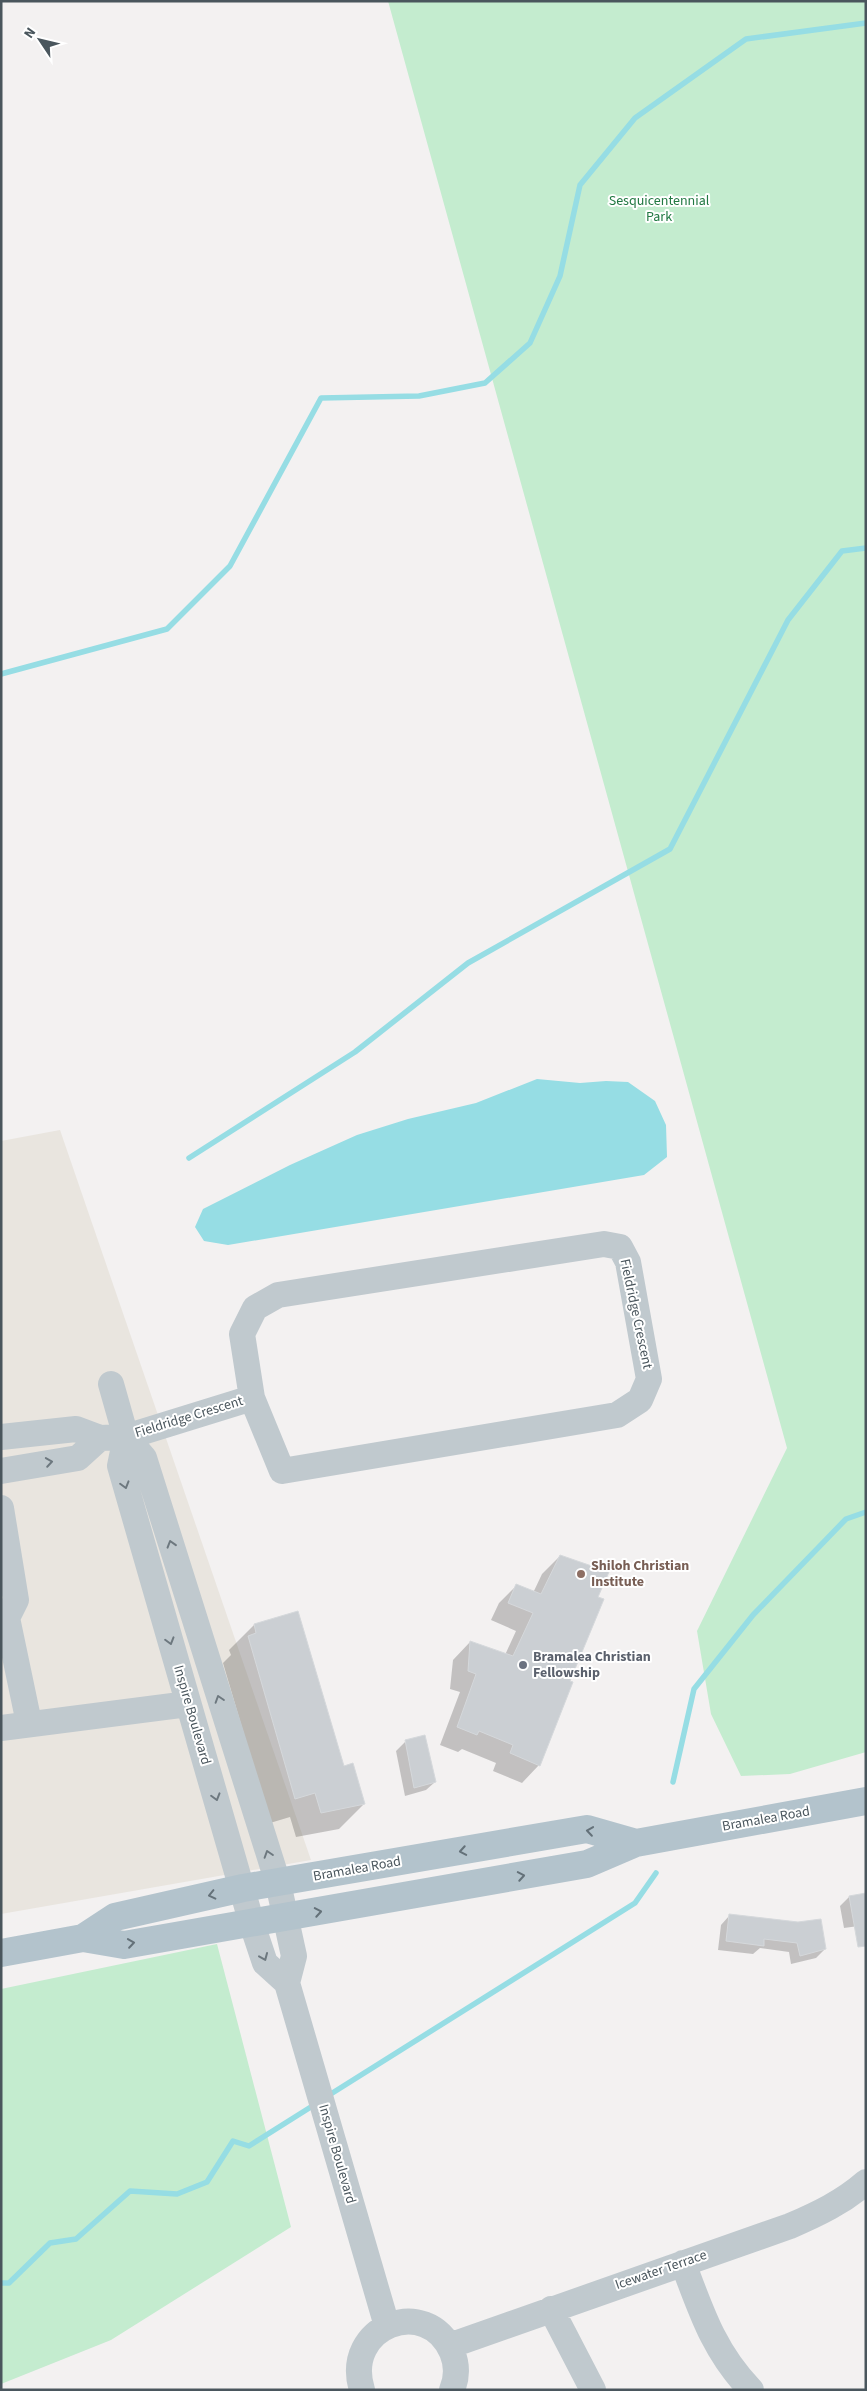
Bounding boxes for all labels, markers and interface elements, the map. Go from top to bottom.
north arrow [15,15,65,65]
text: N [19,24,41,43]
park label: Sesquicentennial Park [609,191,710,227]
street label: Fieldridge Crescent [615,1257,658,1371]
street label: Fieldridge Crescent [132,1391,246,1443]
one-way arrow [45,1458,54,1468]
one-way arrow [120,1480,130,1488]
one-way arrow [166,1540,176,1549]
place label: Shiloh Christian Institute [591,1556,689,1592]
marker: Shiloh Christian Institute [575,1568,587,1580]
one-way arrow [164,1636,175,1645]
place label: Bramalea Christian Fellowship [533,1647,651,1683]
marker: Bramalea Christian Fellowship [517,1659,529,1671]
street label: Inspire Boulevard [168,1663,216,1767]
one-way arrow [215,1695,225,1704]
one-way arrow [210,1792,220,1800]
street label: Bramalea Road [721,1801,811,1837]
one-way arrow [585,1826,593,1837]
one-way arrow [459,1845,467,1855]
one-way arrow [264,1850,274,1859]
street label: Bramalea Road [312,1851,402,1887]
one-way arrow [517,1872,526,1882]
one-way arrow [208,1889,217,1900]
one-way arrow [313,1908,322,1918]
one-way arrow [127,1939,135,1949]
one-way arrow [258,1952,268,1961]
street label: Inspire Boulevard [313,2102,361,2206]
street label: Icewater Terrace [612,2245,710,2295]

